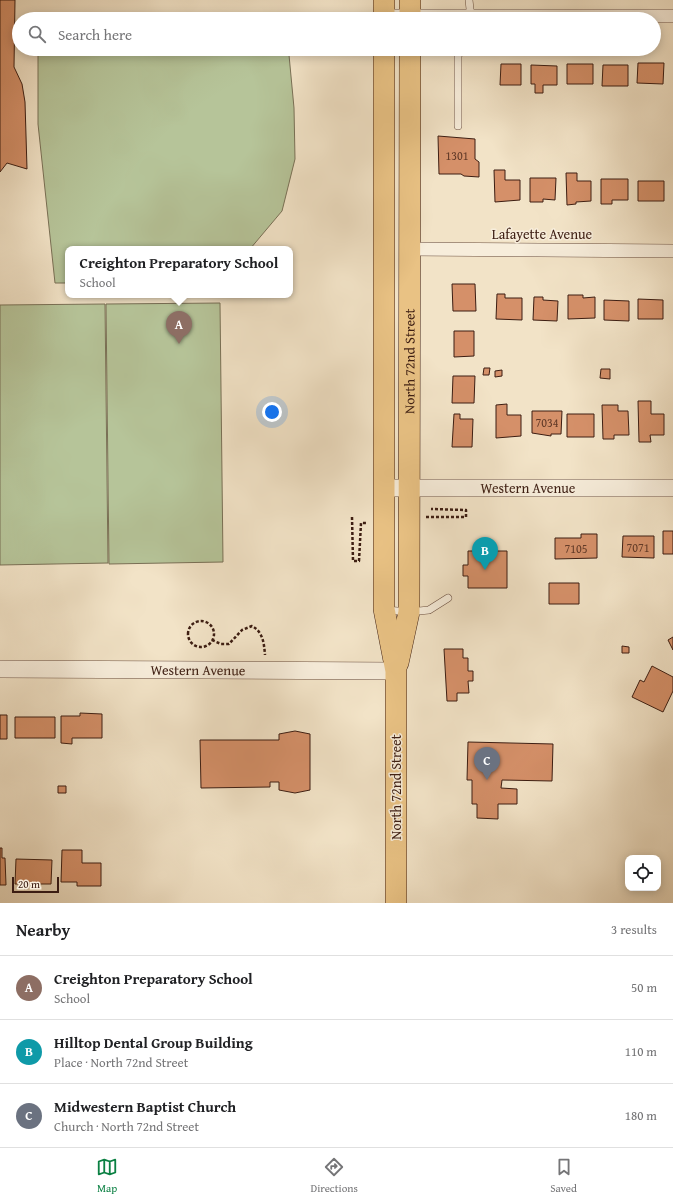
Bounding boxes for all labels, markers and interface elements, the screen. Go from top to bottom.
search box [12,12,661,56]
icon: search [26,23,48,45]
text: Search here [58,24,132,45]
house number: 1301 [445,147,469,164]
street label: Lafayette Avenue [492,224,593,244]
popup [65,246,293,298]
text: Creighton Preparatory School [80,252,278,273]
text: School [80,273,116,292]
street label: North 72nd Street [399,308,420,414]
pin: A [166,311,192,344]
your location [262,402,282,422]
house number: 7034 [535,414,559,431]
street label: Western Avenue [481,478,576,498]
pin: B [472,537,498,570]
house number: 7071 [626,539,650,556]
house number: 7105 [564,540,588,557]
street label: Western Avenue [151,660,246,680]
street label: North 72nd Street [386,734,406,840]
pin: C [474,747,500,780]
map controls [625,855,661,891]
button: locate [625,855,661,891]
scale bar [12,875,59,894]
text: 20 m [18,876,40,892]
text: Nearby [16,917,70,942]
text: 3 results [611,920,657,939]
text: Creighton Preparatory School [54,968,253,989]
text: A [25,978,33,997]
text: 50 m [631,978,657,997]
text: School [54,989,90,1008]
text: Hilltop Dental Group Building [54,1032,253,1053]
text: B [25,1042,33,1061]
text: 110 m [625,1042,657,1061]
text: Place · North 72nd Street [54,1053,188,1072]
text: Midwestern Baptist Church [54,1096,236,1117]
text: C [25,1106,33,1125]
text: 180 m [625,1106,657,1125]
text: Church · North 72nd Street [54,1117,199,1136]
tab: Map [96,1156,118,1196]
tab: Directions [311,1156,358,1196]
tab: Saved [550,1156,577,1196]

